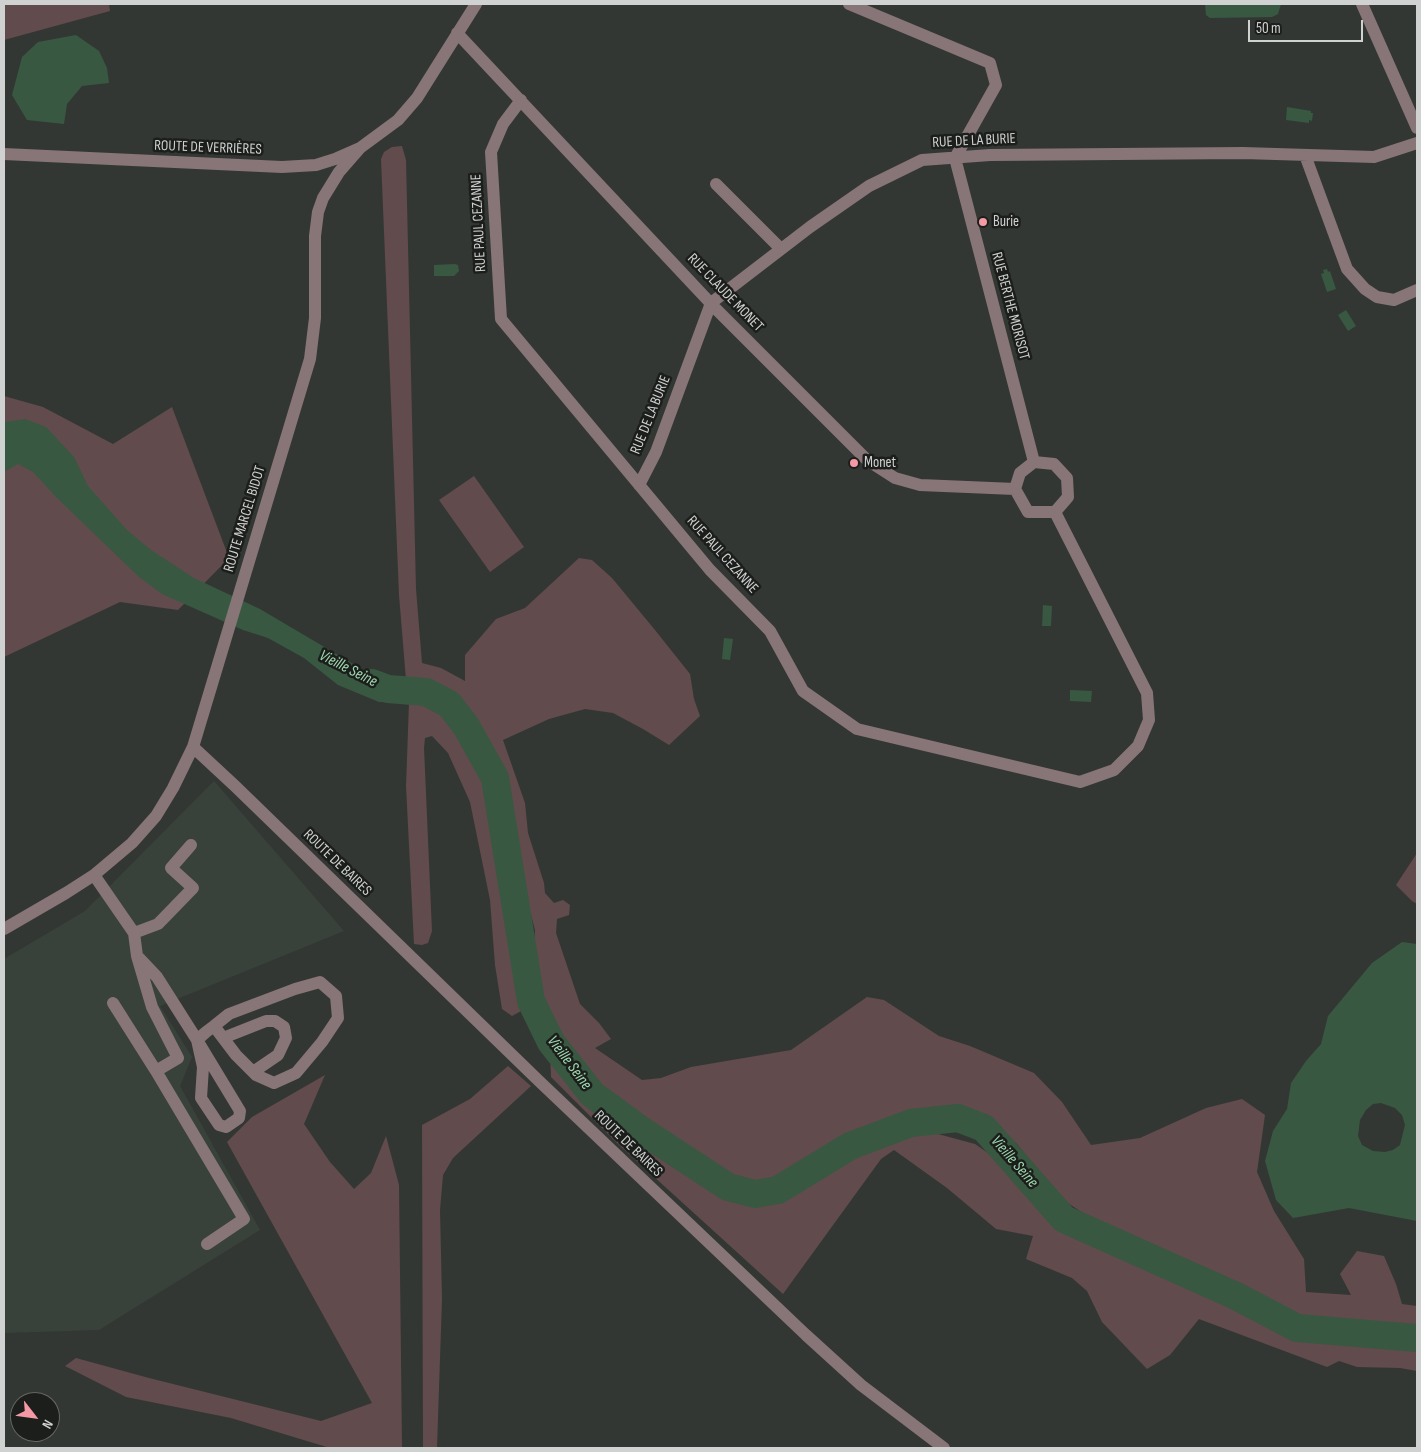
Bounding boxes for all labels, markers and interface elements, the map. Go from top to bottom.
scale bar [1251,10,1366,42]
text: 50 m [1256,19,1281,38]
street label: RUE DE LA BURIE [932,130,1016,152]
street label: ROUTE DE VERRIÈRES [154,137,262,159]
street label: RUE PAUL CEZANNE [467,174,491,272]
place label: Burie [993,213,1019,231]
marker: Burie [977,216,989,228]
street label: RUE CLAUDE MONET [683,250,767,336]
street label: RUE BERTHE MORISOT [987,250,1033,362]
street label: RUE DE LA BURIE [627,373,675,457]
place label: Monet [864,454,896,472]
marker: Monet [848,457,860,469]
street label: ROUTE MARCEL BIDOT [220,464,270,574]
street label: RUE PAUL CEZANNE [683,513,761,597]
water label: Vieille Seine [316,646,380,692]
street label: ROUTE DE BAIRES [299,826,375,900]
water label: Vieille Seine [543,1032,595,1094]
street label: ROUTE DE BAIRES [590,1107,666,1181]
water label: Vieille Seine [986,1132,1042,1192]
north arrow [10,1392,60,1442]
text: N [38,1417,57,1432]

